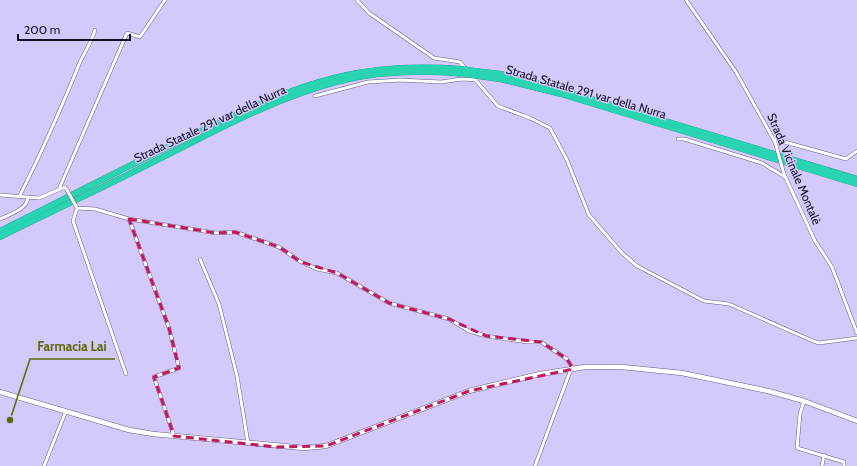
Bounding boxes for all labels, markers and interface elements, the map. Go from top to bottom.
scale bar [18,16,130,42]
text: 200 m [24,22,60,37]
street label: Strada Statale 291 var della Nurra [504,61,668,122]
street label: Strada Statale 291 var della Nurra [131,82,288,165]
street label: Strada Vicinale Montalè [764,111,825,227]
callout: Farmacia Lai [30,334,115,359]
text: Farmacia Lai [37,338,107,354]

